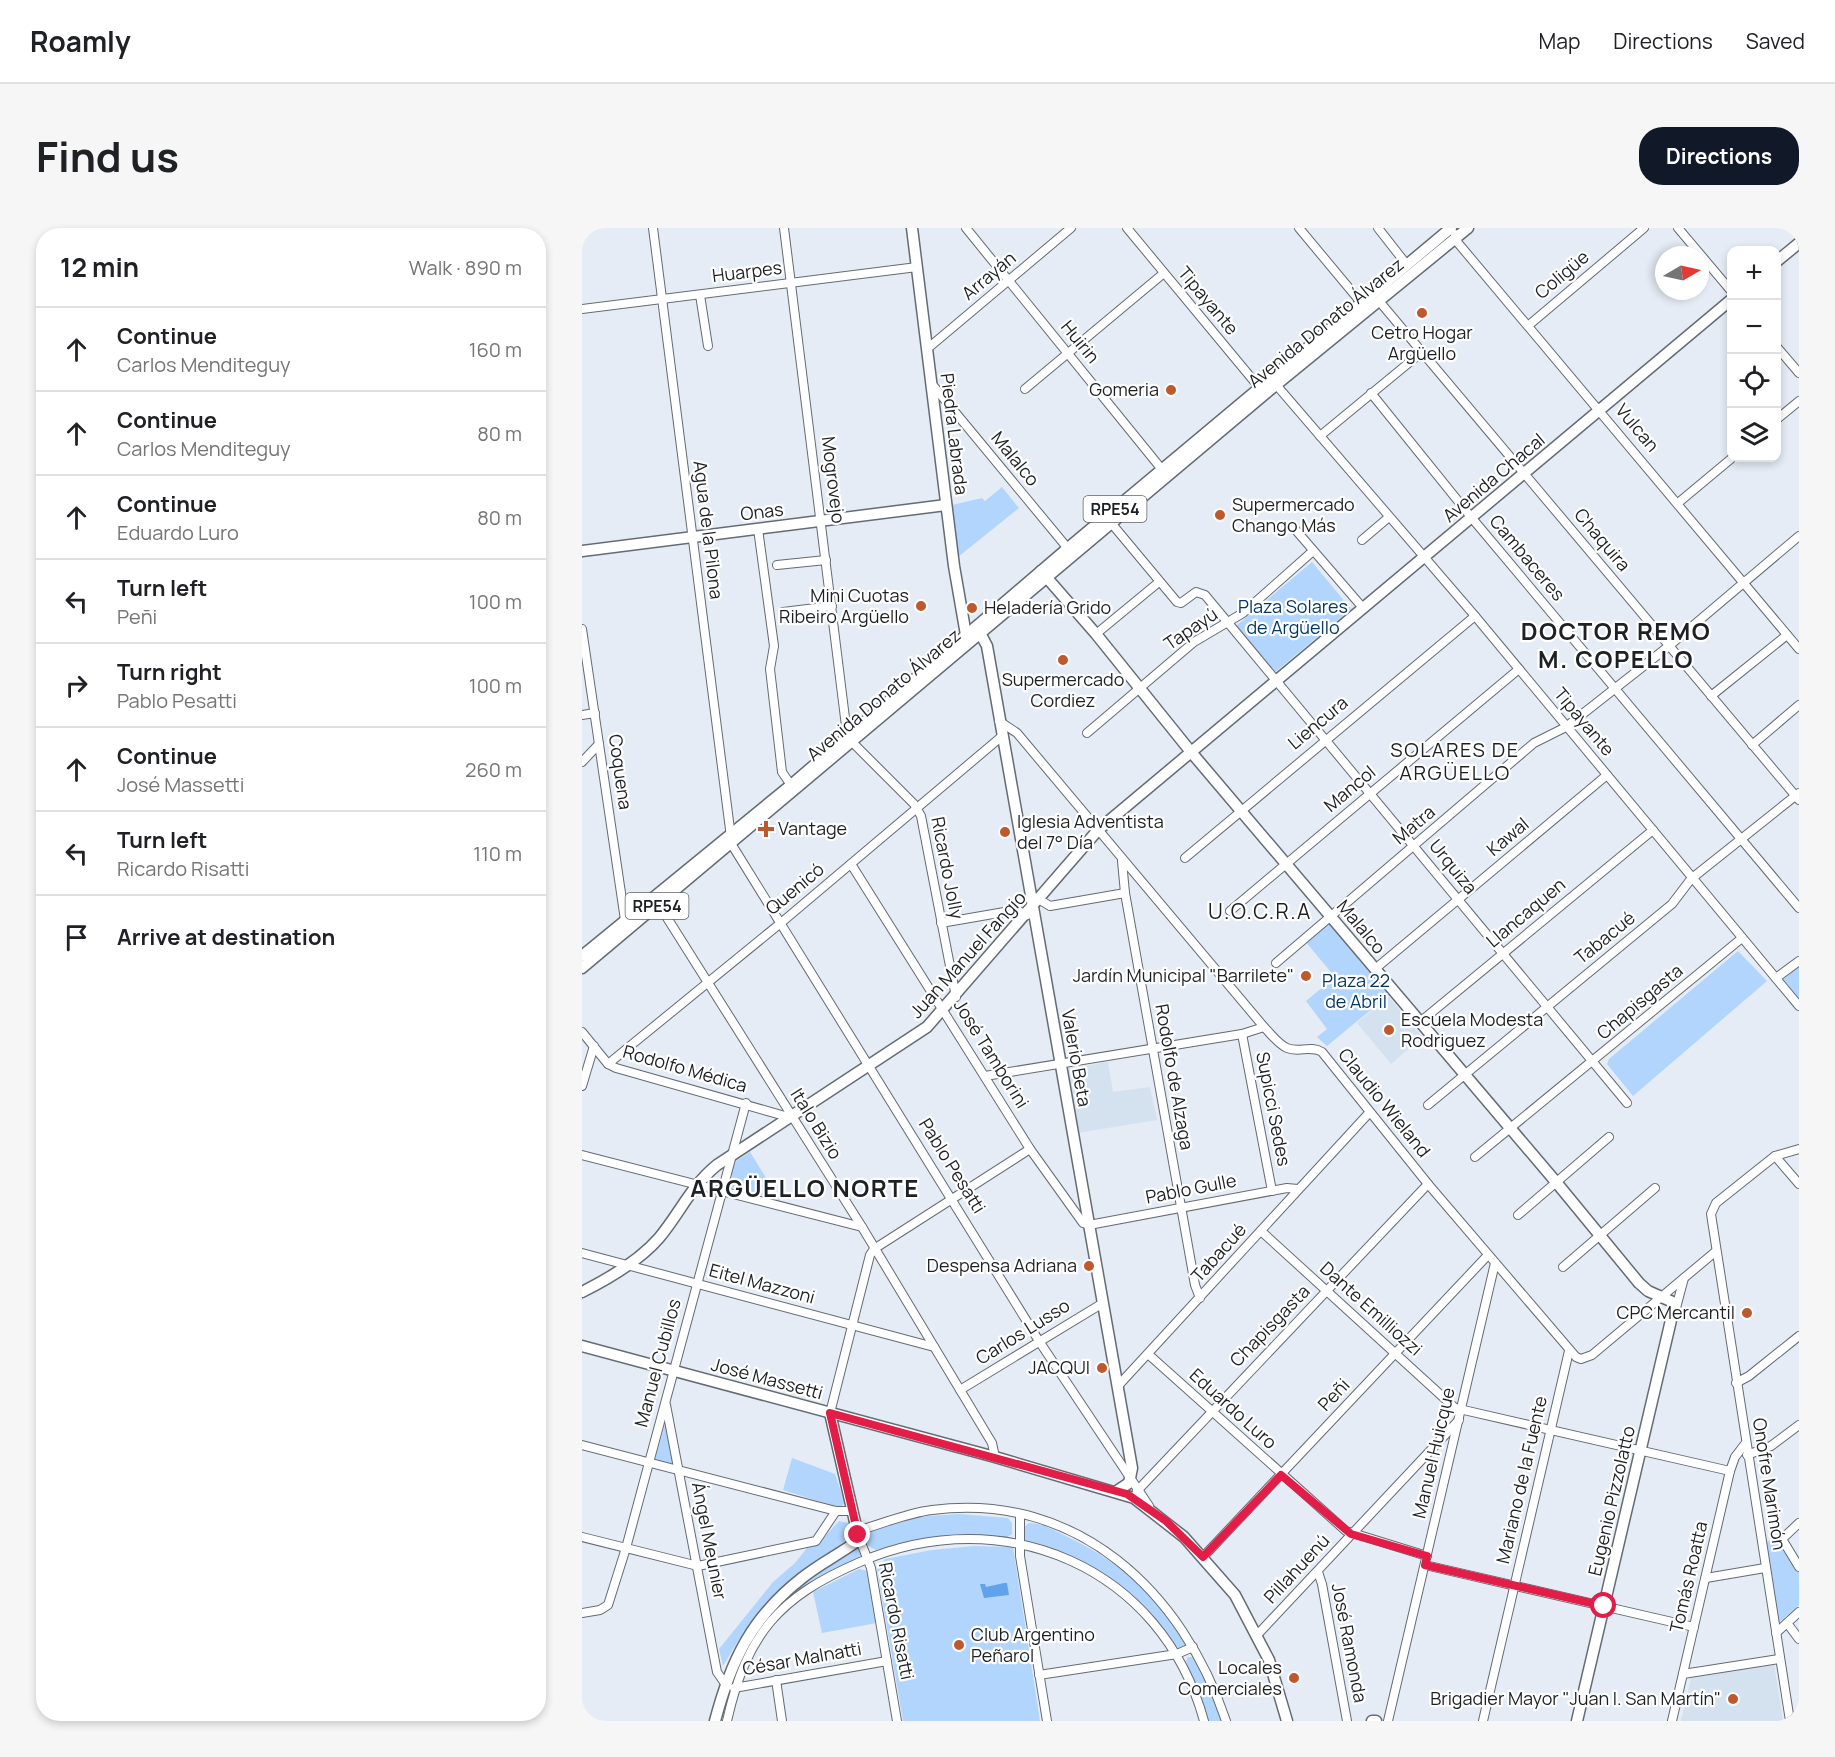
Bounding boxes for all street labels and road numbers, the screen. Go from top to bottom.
street label: Coligüe [1529,245,1594,304]
street label: Arrayán [956,246,1020,305]
street label: Avenida Donato Álvarez [1242,252,1408,393]
street label: Huarpes [711,255,783,287]
street label: Tipayante [1173,261,1244,340]
street label: Huirin [1056,315,1105,368]
street label: Piedra Labrada [936,372,974,496]
street label: Vulcan [1611,398,1665,456]
street label: Malalco [986,426,1045,491]
street label: Avenida Chacal [1437,427,1550,527]
street label: Mogrovejo [817,435,851,525]
street label: Agua de la Pilona [689,459,729,601]
street label: Onas [739,496,785,526]
road number: RPE54 [1084,496,1146,522]
street label: Chaquira [1569,503,1636,576]
street label: Cambaceres [1485,509,1571,605]
street label: Tapayú [1159,602,1222,655]
street label: Avenida Donato Álvarez [801,623,965,766]
street label: Tipayante [1549,682,1620,761]
street label: Liencura [1282,690,1352,754]
street label: Coquena [604,733,638,811]
street label: Mancol [1319,760,1380,817]
street label: Matra [1387,799,1440,849]
street label: Kawal [1481,812,1533,861]
street label: Ricardo Jolly [926,815,970,921]
street label: Urquiza [1424,834,1483,899]
street label: Quenicó [760,857,829,920]
street label: Llancaquen [1481,872,1570,952]
street label: Juan Manuel Fangio [904,886,1031,1023]
road number: RPE54 [626,893,688,919]
street label: Malalco [1332,894,1391,959]
street label: Tabacué [1569,905,1640,969]
street label: Chapisgasta [1591,958,1687,1044]
street label: José Tamborini [949,994,1035,1112]
street label: Rodolfo de Alzaga [1150,1002,1200,1152]
street label: Valerio Beta [1057,1007,1097,1108]
street label: Rodolfo Médica [620,1039,750,1097]
street label: Claudio Wieland [1333,1043,1436,1162]
street label: Supicci Sedes [1251,1050,1297,1168]
street label: Italo Bizio [786,1083,848,1164]
street label: Pablo Pesatti [914,1113,992,1218]
street label: Pablo Gulle [1143,1167,1238,1209]
street label: Tabacué [1185,1218,1251,1287]
street label: Dante Emilliozzi [1315,1256,1428,1361]
street label: Eitel Mazzoni [707,1257,818,1309]
street label: Chapisgasta [1224,1279,1314,1371]
street label: Carlos Lusso [971,1293,1074,1370]
street label: Manuel Cubillos [628,1296,686,1429]
street label: José Massetti [709,1352,826,1404]
street label: Eduardo Luro [1185,1363,1282,1454]
street label: Peñi [1312,1373,1354,1416]
street label: Manuel Huicque [1406,1385,1460,1521]
street label: Mariano de la Fuente [1490,1394,1552,1566]
street label: Onofre Marimón [1748,1416,1792,1552]
street label: Eugenio Pizzolatto [1582,1423,1640,1578]
street label: Ángel Meunier [687,1480,733,1602]
street label: Tomás Roatta [1664,1519,1712,1635]
street label: Pillahuenú [1258,1529,1335,1608]
street label: Ricardo Risatti [874,1560,920,1682]
street label: José Ramonda [1327,1581,1373,1704]
street label: César Malnatti [740,1636,863,1680]

